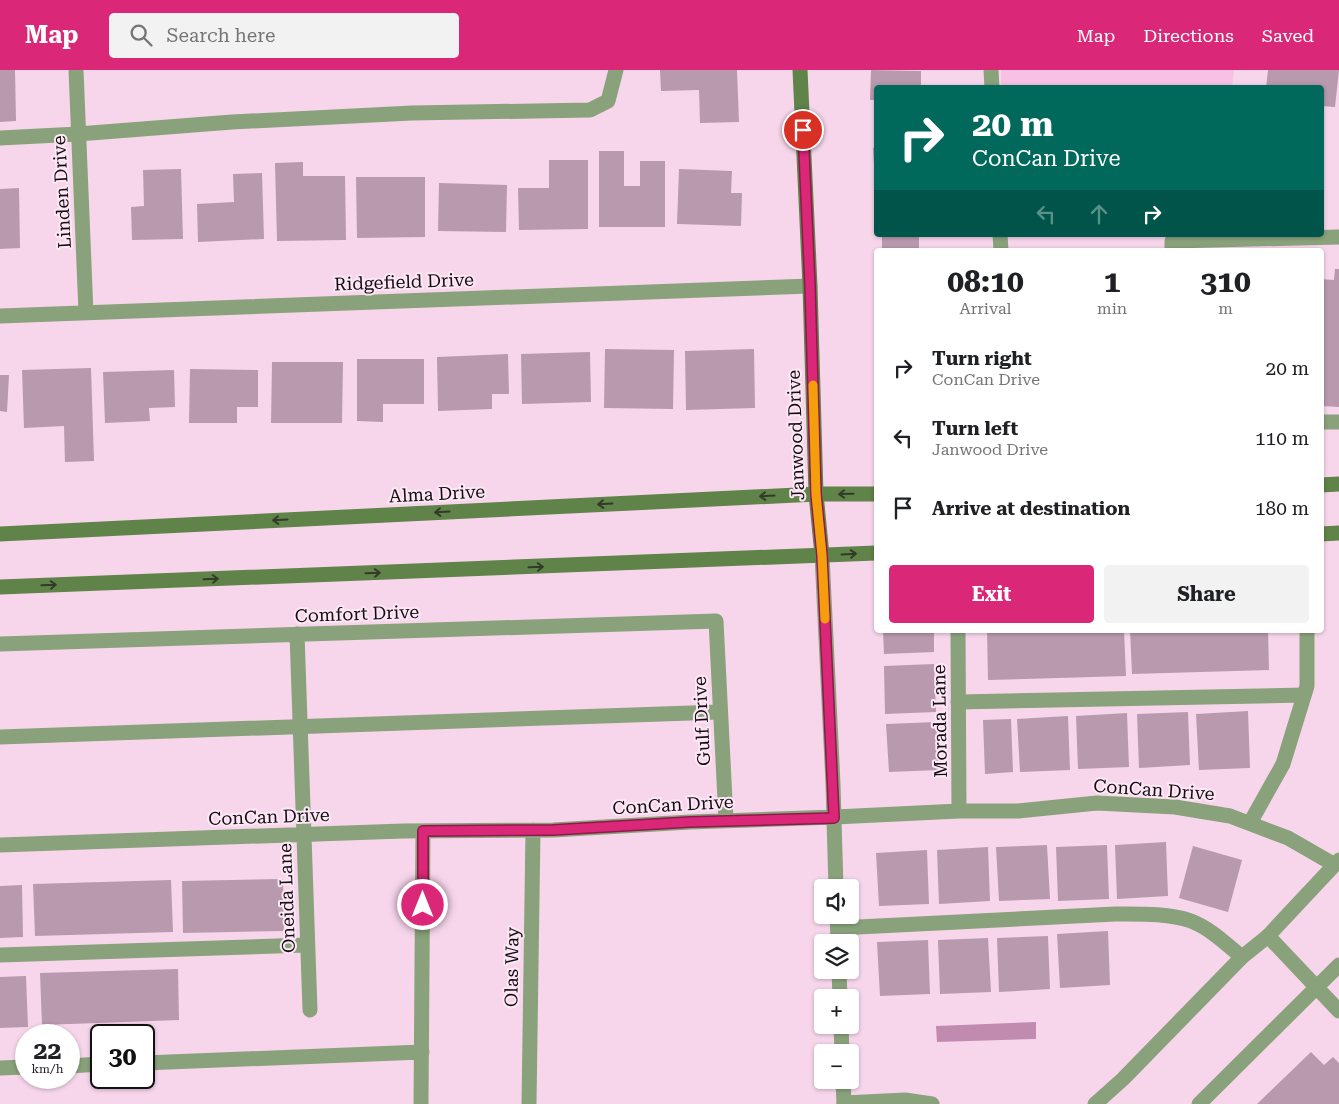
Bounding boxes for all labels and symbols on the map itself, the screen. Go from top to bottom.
pin [782,109,824,151]
street label: Linden Drive [48,135,75,249]
street label: Ridgefield Drive [334,269,474,294]
street label: Janwood Drive [783,369,808,501]
street label: Alma Drive [388,480,486,507]
one-way arrow [838,489,854,499]
one-way arrow [759,492,775,501]
one-way arrow [597,500,613,509]
one-way arrow [435,508,451,517]
one-way arrow [272,516,288,525]
one-way arrow [841,550,857,559]
one-way arrow [528,562,544,571]
one-way arrow [365,568,381,577]
one-way arrow [202,574,219,584]
one-way arrow [40,581,56,590]
street label: Comfort Drive [294,601,420,626]
street label: Morada Lane [928,664,951,778]
street label: Gulf Drive [689,676,714,766]
street label: ConCan Drive [1093,775,1215,804]
street label: ConCan Drive [612,791,734,818]
street label: ConCan Drive [208,804,330,829]
street label: Oneida Lane [274,843,299,953]
position arrow [396,878,448,930]
street label: Olas Way [500,926,523,1007]
speed limit sign: 30 [90,1024,155,1089]

